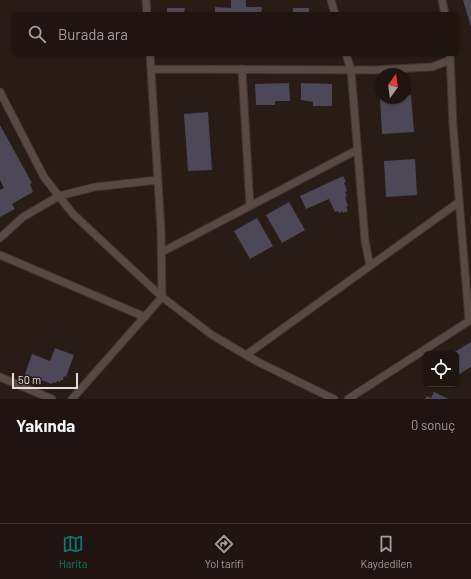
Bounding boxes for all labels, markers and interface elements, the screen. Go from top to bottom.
search box [12,12,459,56]
icon: search [26,23,48,45]
text: Burada ara [58,25,128,43]
north arrow [375,68,411,104]
map controls [423,351,459,387]
button: locate [423,351,459,387]
scale bar [12,371,78,390]
text: 50 m [18,373,41,386]
text: Yakında [16,415,75,435]
text: 0 sonuç [411,417,455,433]
tab: Harita [59,533,87,570]
tab: Yol tarifi [205,533,243,570]
tab: Kaydedilen [361,533,412,570]

